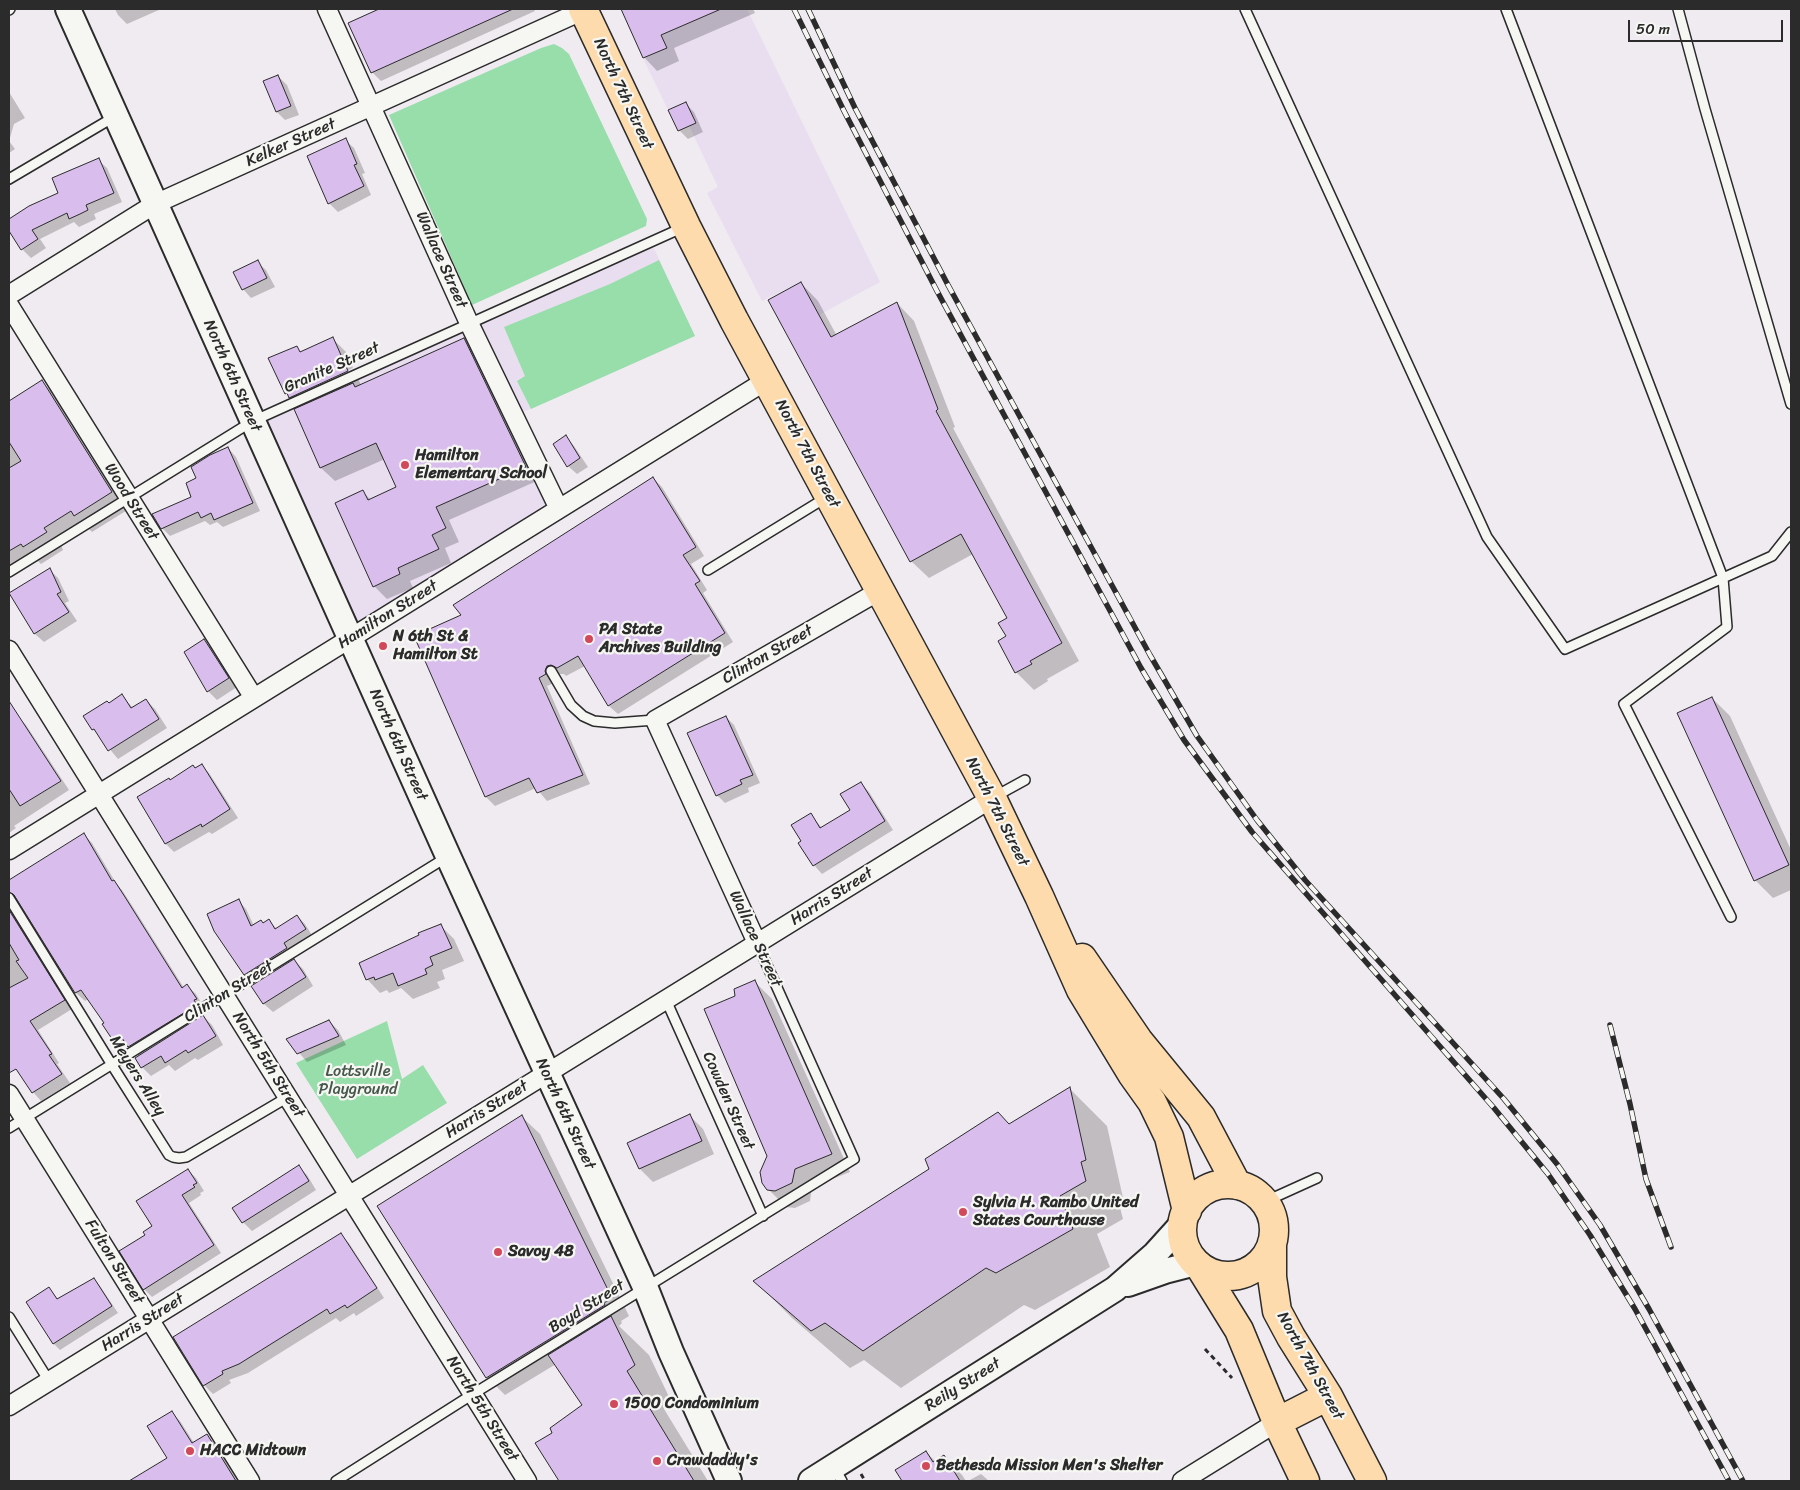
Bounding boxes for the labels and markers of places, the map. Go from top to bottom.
place label: Hamilton Elementary School [415,446,547,484]
marker: Hamilton Elementary School [399,459,411,471]
place label: PA State Archives Building [599,620,721,658]
place label: N 6th St & Hamilton St [393,627,478,665]
marker: PA State Archives Building [583,633,595,645]
marker: N 6th St & Hamilton St [377,640,389,652]
place label: Sylvia H. Rambo United States Courthouse [973,1193,1138,1231]
marker: Sylvia H. Rambo United States Courthouse [957,1206,969,1218]
place label: Savoy 48 [508,1242,574,1262]
marker: Savoy 48 [492,1246,504,1258]
place label: 1500 Condominium [624,1394,759,1414]
marker: 1500 Condominium [608,1398,620,1410]
place label: HACC Midtown [200,1441,306,1461]
marker: HACC Midtown [184,1445,196,1457]
place label: Crawdaddy's [667,1451,758,1471]
marker: Crawdaddy's [651,1455,663,1467]
place label: Bethesda Mission Men's Shelter [936,1456,1162,1476]
marker: Bethesda Mission Men's Shelter [920,1460,932,1472]

